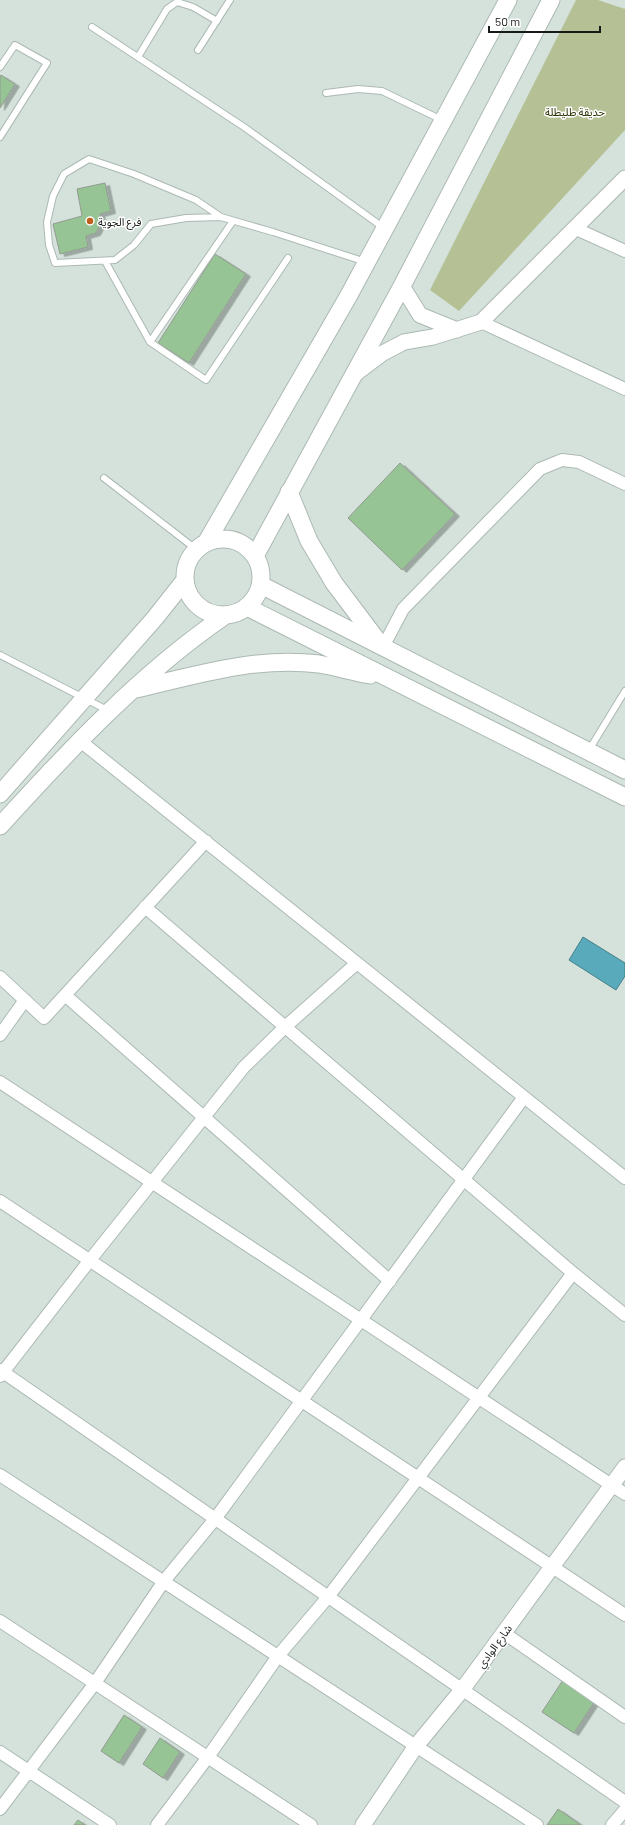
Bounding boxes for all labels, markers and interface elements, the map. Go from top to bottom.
scale bar [489,8,600,34]
text: 50 m [495,14,520,28]
park label: حديقة طليطلة [545,105,605,119]
place label: فرع الجوية [98,215,141,230]
marker: فرع الجوية [85,216,95,226]
street label: شارع الوادي [474,1621,517,1672]

